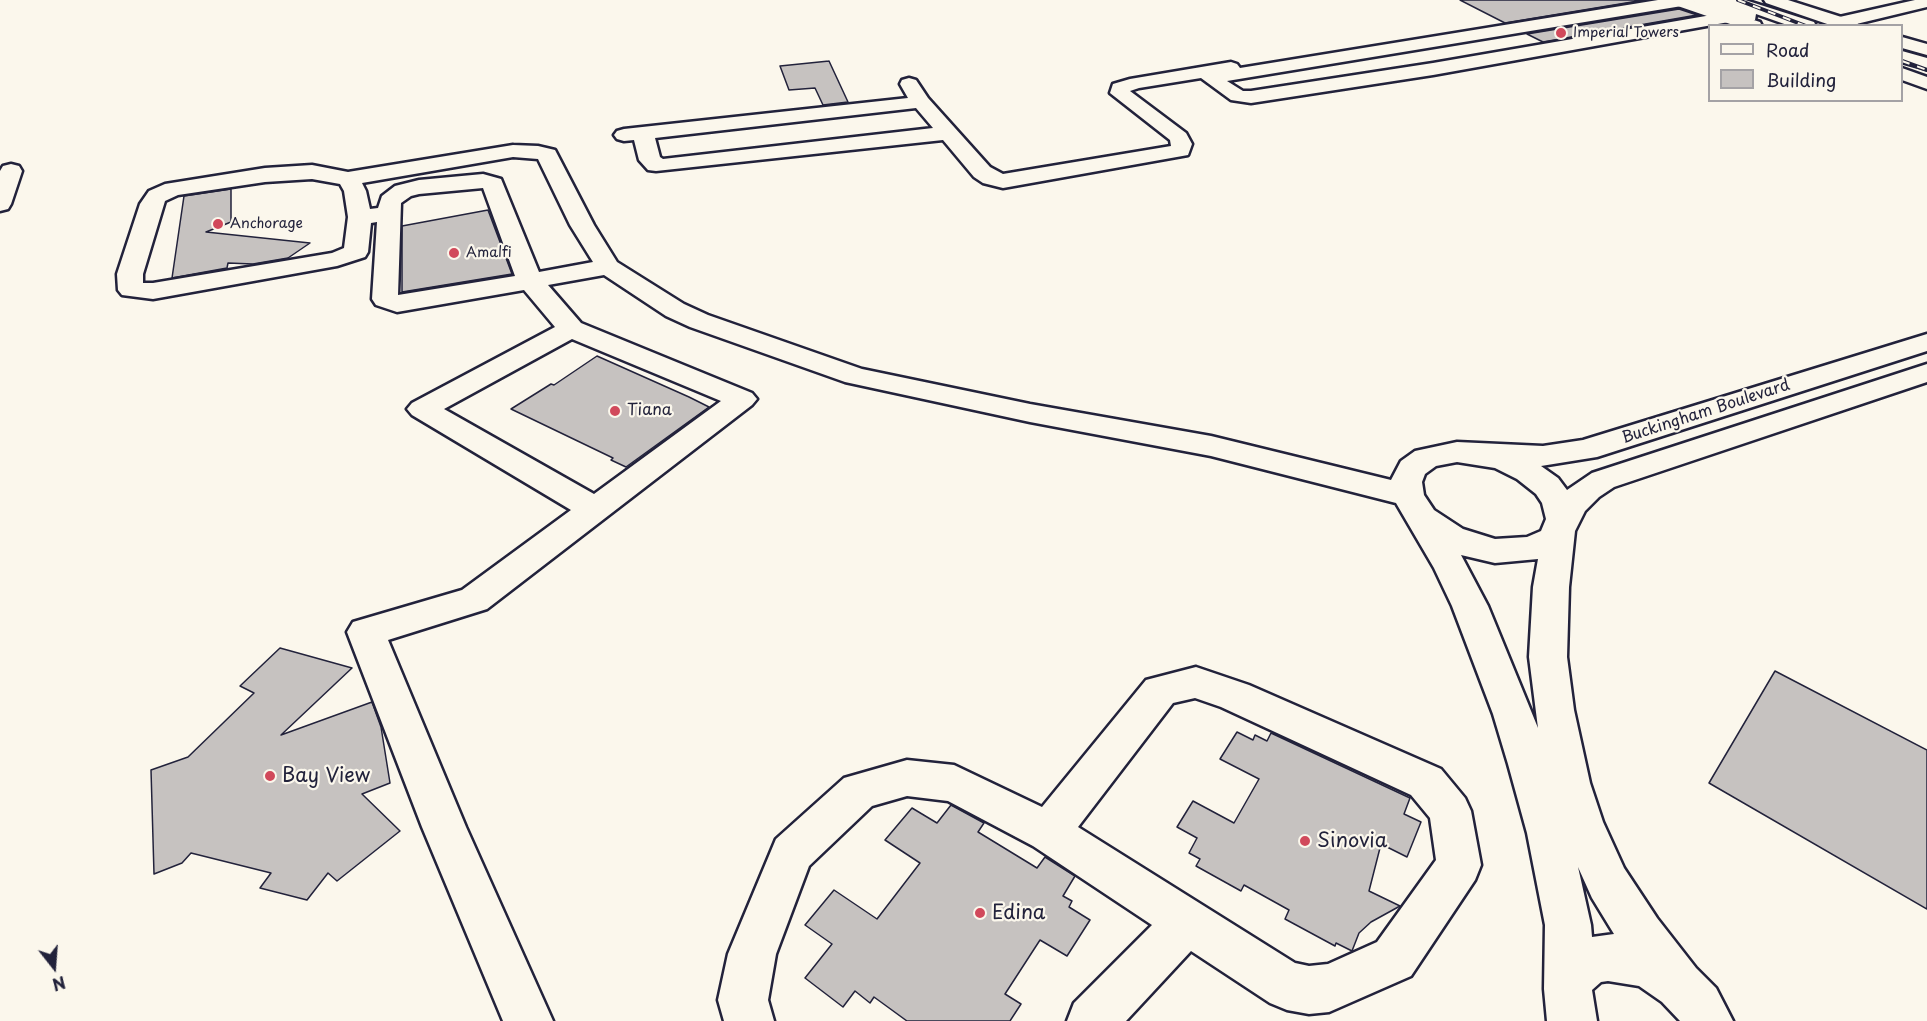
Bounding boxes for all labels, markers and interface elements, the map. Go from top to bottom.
legend [1708,24,1903,102]
place label: Imperial Towers [1573,25,1679,41]
marker: Imperial Towers [1554,26,1568,40]
text: Road [1766,36,1810,63]
text: Building [1766,66,1836,93]
place label: Anchorage [230,216,303,232]
marker: Anchorage [211,217,225,231]
place label: Amalfi [466,245,512,261]
marker: Amalfi [447,246,461,260]
street label: Buckingham Boulevard [1620,376,1792,448]
place label: Tiana [627,401,672,421]
marker: Tiana [608,404,622,418]
place label: Bay View [282,764,370,788]
marker: Bay View [263,769,277,783]
place label: Sinovia [1317,829,1387,853]
marker: Sinovia [1298,834,1312,848]
place label: Edina [992,901,1045,925]
marker: Edina [973,906,987,920]
north arrow [24,937,84,997]
text: N [50,971,69,998]

